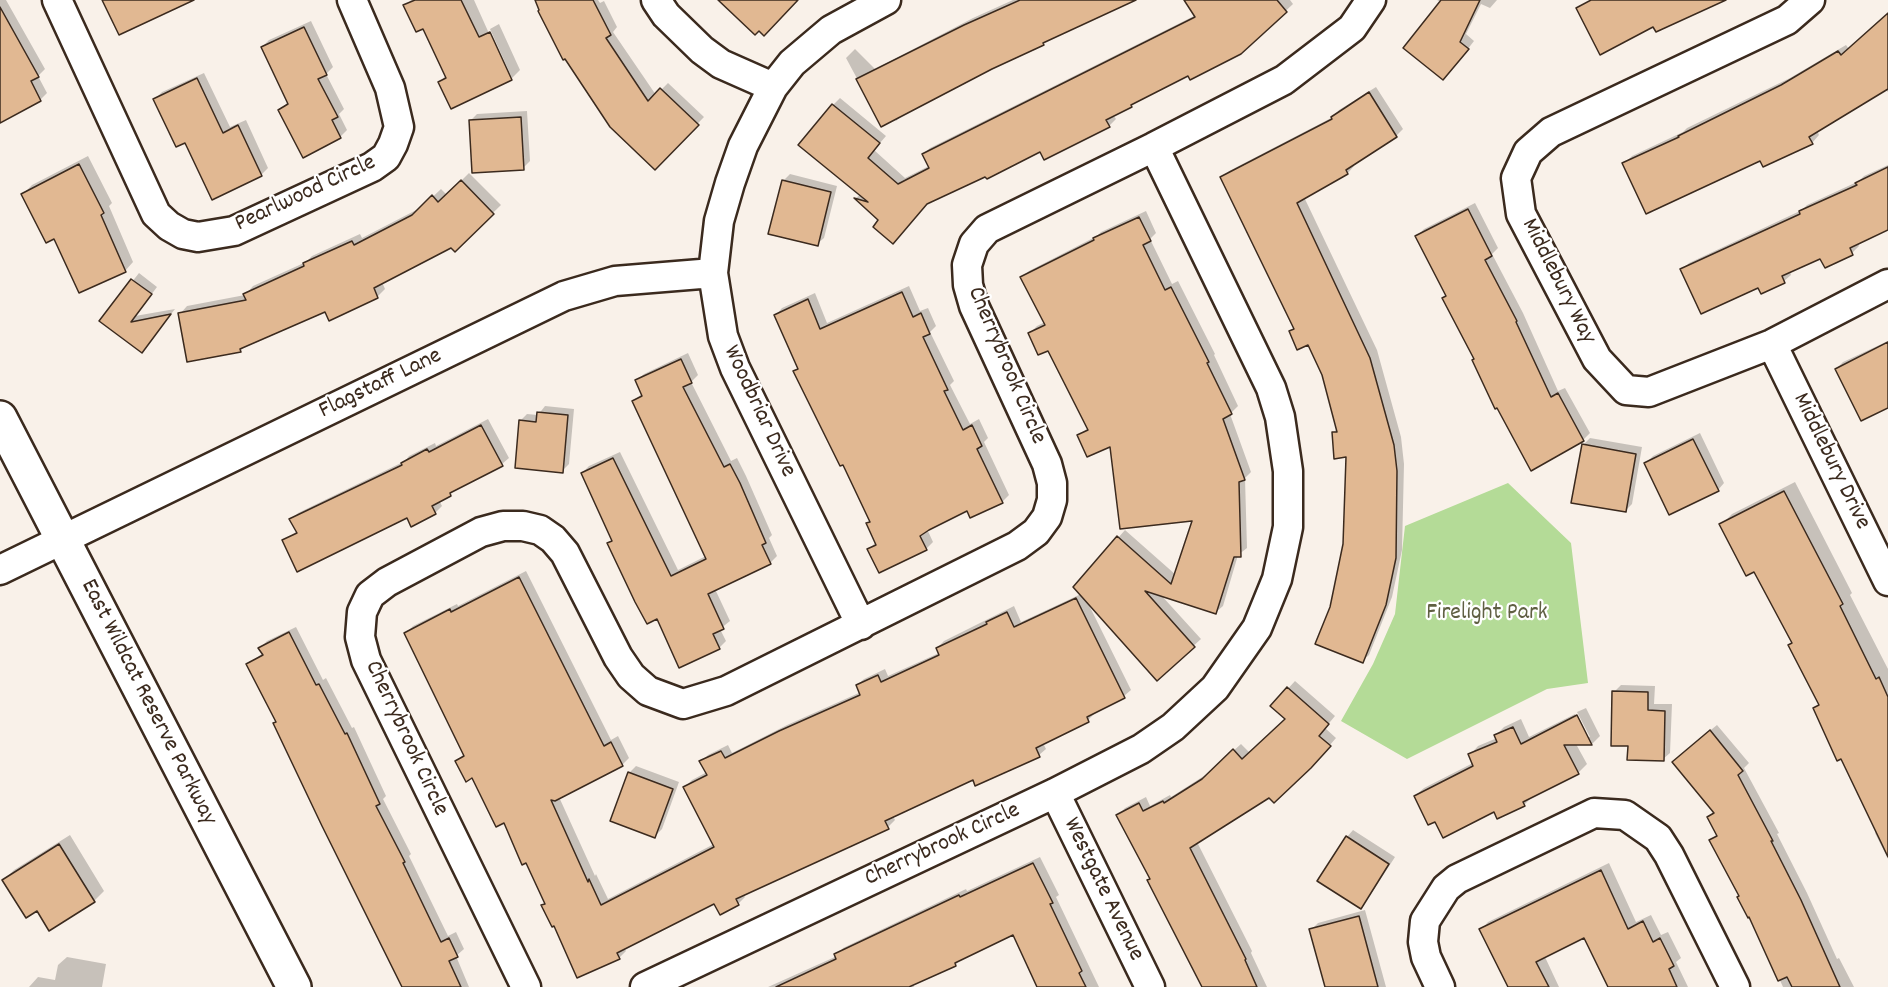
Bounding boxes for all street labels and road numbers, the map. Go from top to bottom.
street label: Pearlwood Circle [231,150,381,240]
street label: Middlebury Way [1513,214,1601,350]
street label: Cherrybrook Circle [959,283,1051,449]
street label: Woodbriar Drive [715,342,801,482]
street label: Flagstaff Lane [315,343,447,427]
street label: Middlebury Drive [1785,389,1875,535]
street label: East Wildcat Reserve Parkway [72,575,222,831]
street label: Cherrybrook Circle [356,657,454,821]
street label: Cherrybrook Circle [861,797,1025,895]
street label: Westgate Avenue [1055,814,1149,966]

